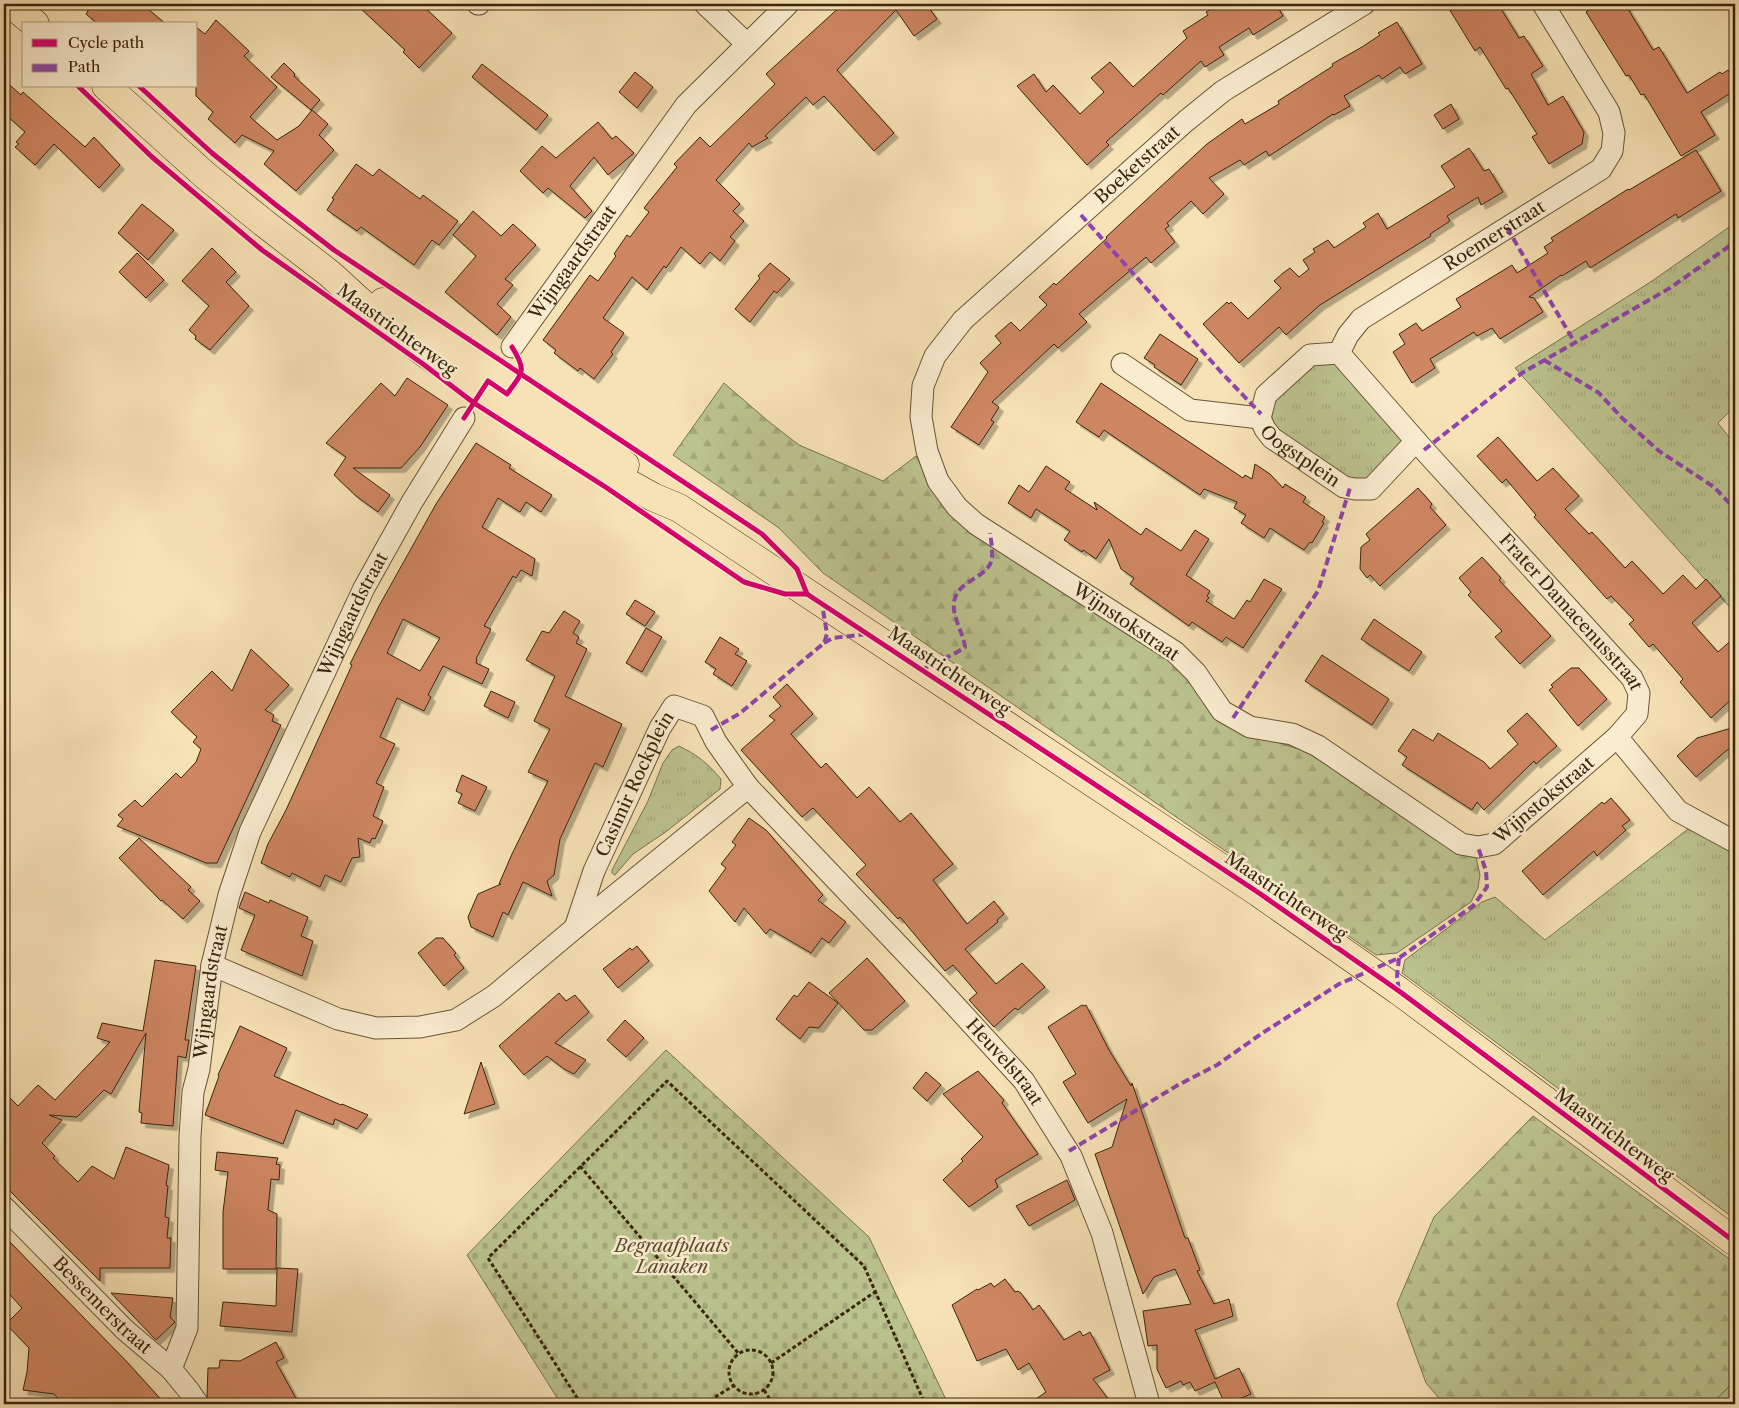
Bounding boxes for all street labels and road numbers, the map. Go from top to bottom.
street label: Boeketstraat [1090,120,1185,208]
street label: Roemerstraat [1440,195,1550,276]
street label: Wijngaardstraat [524,201,622,325]
street label: Maastrichterweg [333,279,462,381]
street label: Oogstplein [1255,421,1344,492]
street label: Frater Damacenusstraat [1495,529,1648,695]
street label: Wijngaardstraat [313,548,393,681]
street label: Wijnstokstraat [1068,578,1184,666]
street label: Maastrichterweg [884,622,1015,720]
street label: Casimir Rockplein [591,707,679,860]
street label: Wijnstokstraat [1489,751,1599,849]
street label: Maastrichterweg [1221,847,1352,945]
street label: Wijngaardstraat [189,922,233,1061]
street label: Heuvelstraat [961,1014,1048,1110]
street label: Maastrichterweg [1550,1083,1678,1187]
street label: Bessemerstraat [48,1252,157,1359]

